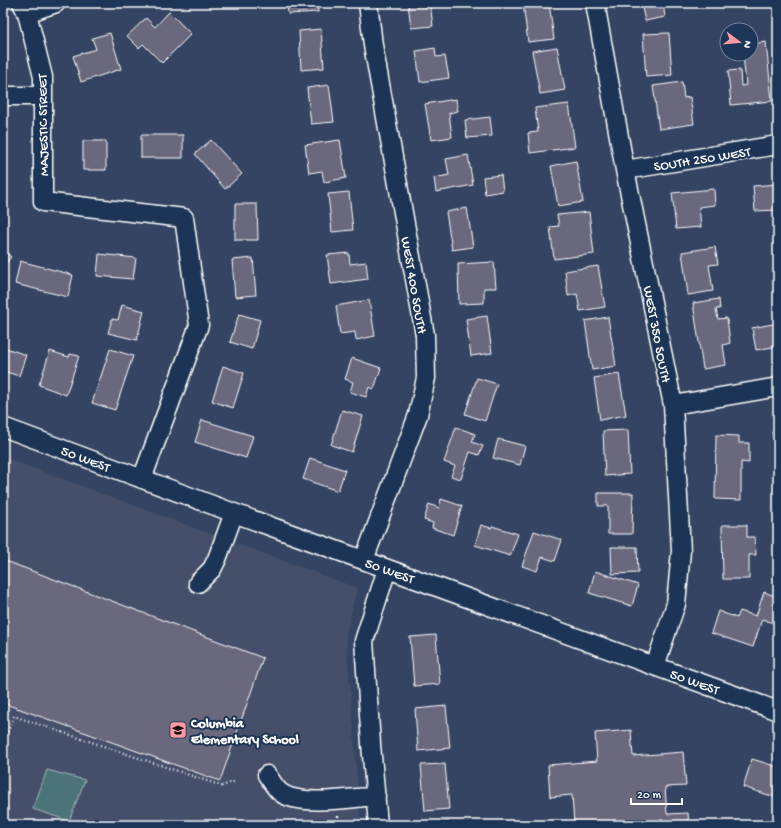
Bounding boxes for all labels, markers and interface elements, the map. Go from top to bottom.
north arrow [719,22,759,62]
text: N [740,39,753,49]
street label: MAJESTIC STREET [35,73,54,176]
street label: SOUTH 250 WEST [653,144,753,177]
street label: WEST 400 SOUTH [396,236,430,336]
street label: WEST 350 SOUTH [638,285,673,385]
street label: 50 WEST [58,443,113,478]
street label: 50 WEST [362,556,417,589]
street label: 50 WEST [667,667,722,700]
place label: Columbia Elementary School [190,716,299,749]
school or university icon: Columbia Elementary School [168,720,188,740]
scale bar [631,780,682,806]
text: 20 m [637,789,662,803]

